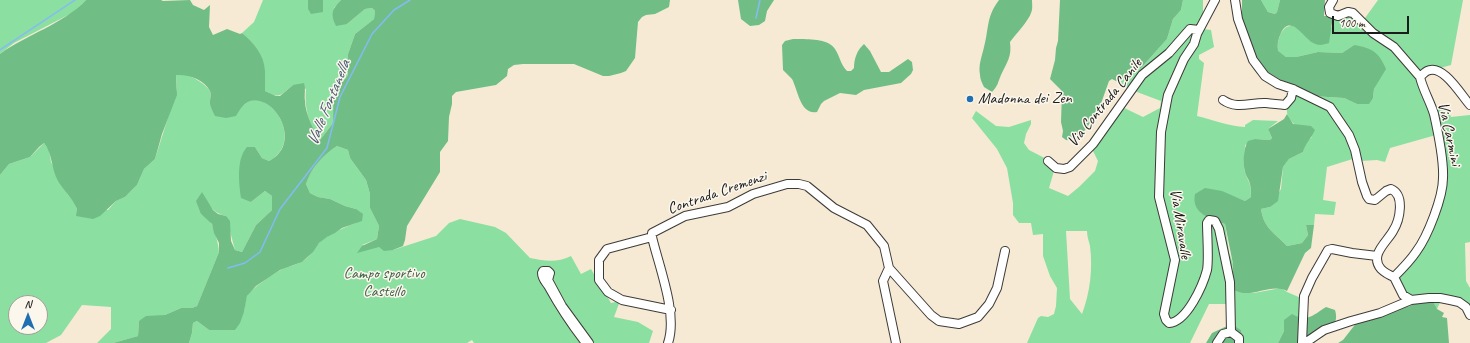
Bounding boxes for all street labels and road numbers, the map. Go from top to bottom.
street label: Via Contrada Canile [1063,55,1147,151]
street label: Via Carmini [1433,101,1465,167]
street label: Contrada Cremenzi [665,167,769,219]
street label: Via Miravalle [1165,188,1195,260]

